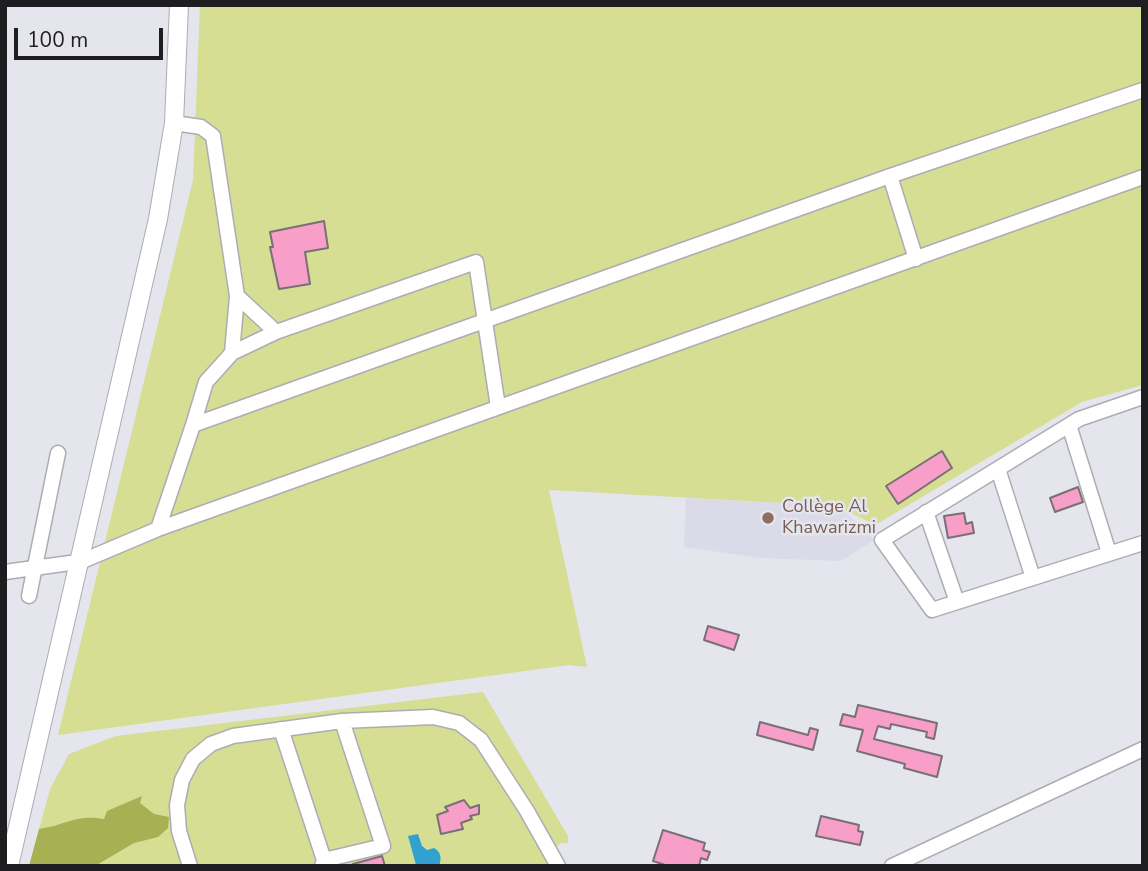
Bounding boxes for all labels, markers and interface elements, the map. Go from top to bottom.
scale bar [18,14,166,58]
text: 100 m [27,26,88,54]
place label: Collège Al Khawarizmi [782,497,876,540]
marker: Collège Al Khawarizmi [760,510,776,526]

